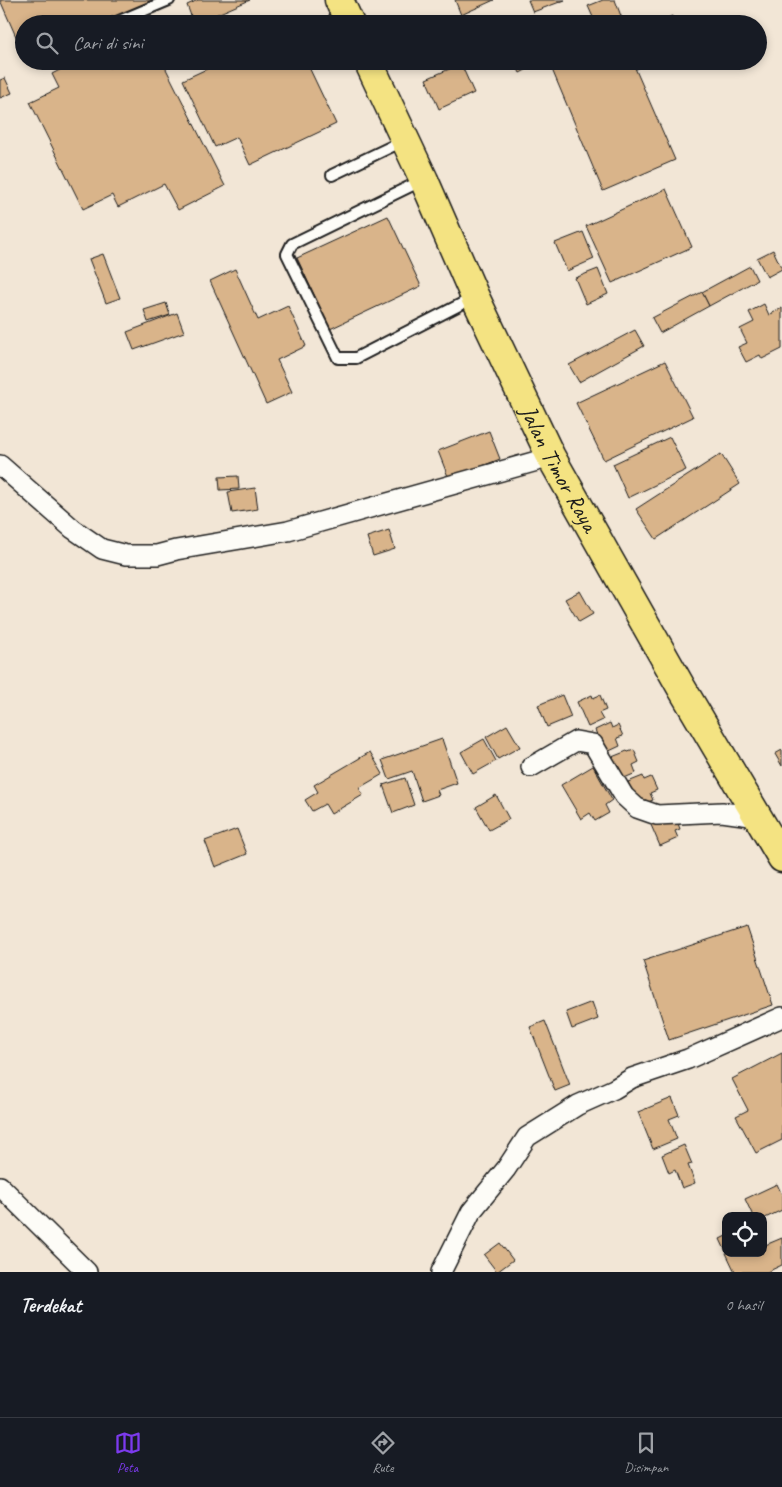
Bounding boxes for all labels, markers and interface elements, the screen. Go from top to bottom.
search box [15,15,767,70]
icon: search [33,29,61,57]
text: Cari di sini [73,31,143,55]
street label: Jalan Timor Raya [513,399,606,539]
map controls [722,1212,767,1257]
button: locate [722,1212,767,1257]
text: Terdekat [20,1292,81,1318]
text: 0 hasil [725,1295,762,1315]
tab: Peta [114,1429,142,1476]
tab: Rute [369,1429,397,1476]
tab: Disimpan [624,1429,668,1476]

